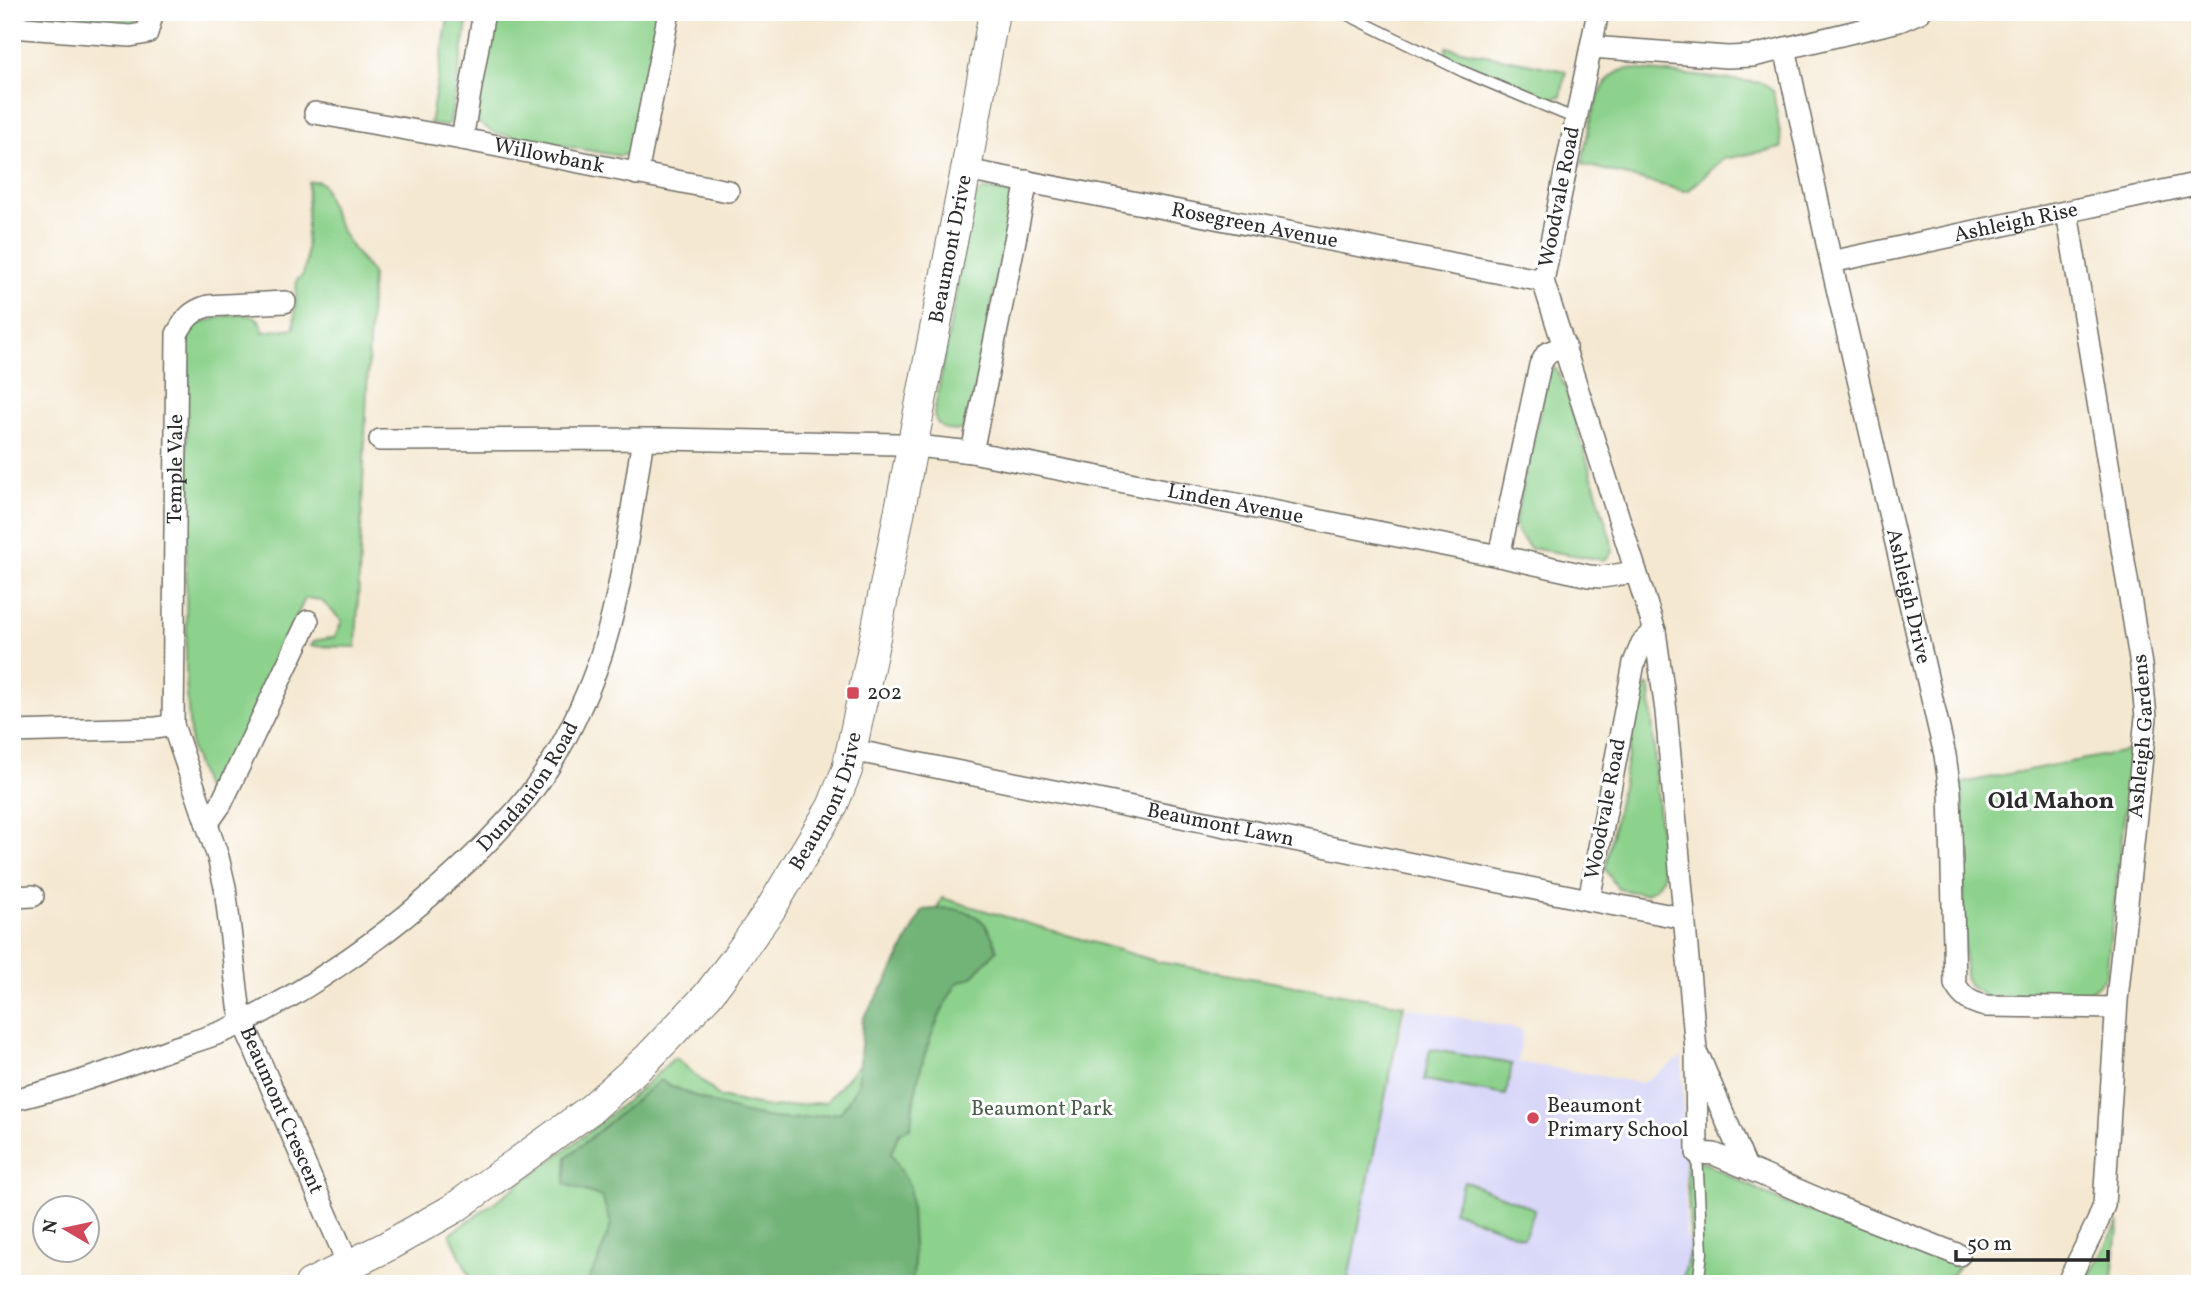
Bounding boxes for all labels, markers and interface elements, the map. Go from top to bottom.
street label: Woodvale Road [1532,124,1588,270]
street label: Willowbank [491,131,608,181]
street label: Beaumont Drive [922,172,979,326]
street label: Rosegreen Avenue [1169,195,1341,256]
street label: Ashleigh Rise [1951,195,2081,250]
street label: Temple Vale [161,414,191,524]
street label: Linden Avenue [1165,476,1306,532]
street label: Ashleigh Drive [1879,526,1938,667]
street label: Ashleigh Gardens [2121,652,2160,819]
place label: 202 [867,679,902,708]
marker: 202 [845,685,861,701]
street label: Dundanion Road [471,717,586,859]
street label: Beaumont Drive [782,729,869,876]
street label: Woodvale Road [1578,736,1634,882]
district label: Old Mahon [1988,785,2114,819]
street label: Beaumont Lawn [1144,796,1297,854]
street label: Beaumont Crescent [232,1022,330,1199]
place label: Beaumont Primary School [1547,1092,1688,1145]
park label: Beaumont Park [971,1095,1114,1124]
marker: Beaumont Primary School [1525,1110,1541,1126]
north arrow [32,1194,102,1264]
text: N [37,1218,65,1236]
scale bar [1956,1219,2109,1263]
text: 50 m [1967,1230,2012,1259]

